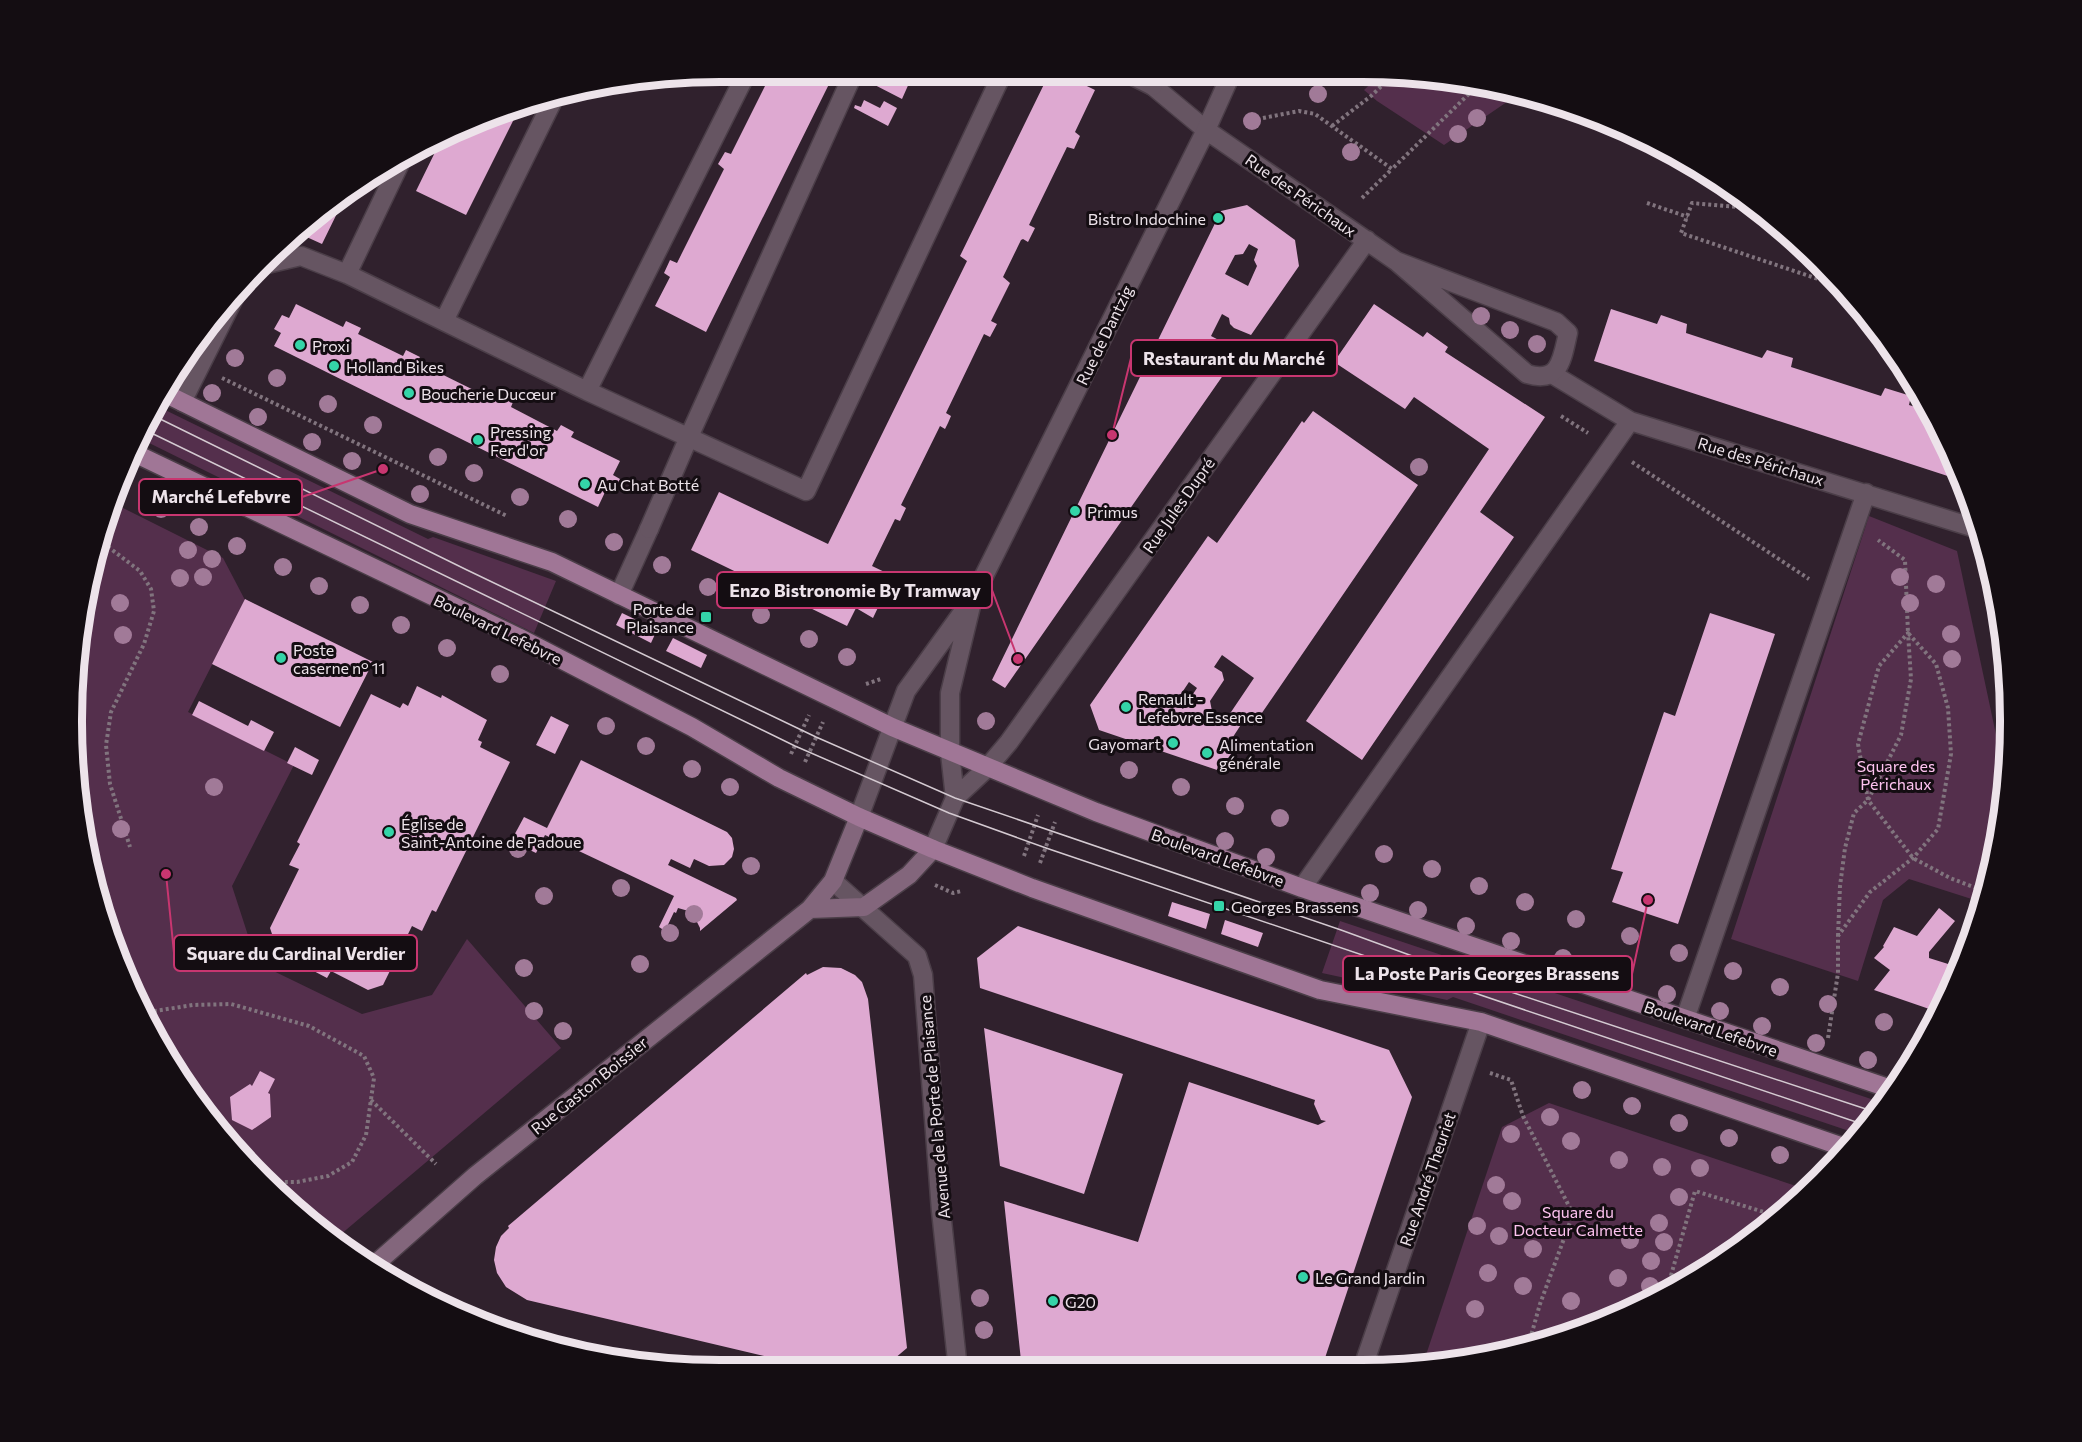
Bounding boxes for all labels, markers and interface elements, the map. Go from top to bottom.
street label: Rue des Périchaux [1242,150,1360,241]
place label: Bistro Indochine [1088,209,1206,228]
marker: Bistro Indochine [1211,211,1225,225]
street label: Rue de Dantzig [1072,282,1136,388]
place label: Proxi [312,336,350,355]
marker: Proxi [293,338,307,352]
callout: Restaurant du Marché [1131,340,1337,376]
text: Restaurant du Marché [1143,347,1325,369]
place label: Holland Bikes [346,357,444,376]
marker: Holland Bikes [327,359,341,373]
place label: Boucherie Ducœur [421,384,557,403]
marker: Boucherie Ducœur [402,386,416,400]
place label: Pressing Fer d'or [490,422,551,459]
marker: Pressing Fer d'or [471,433,485,447]
street label: Rue des Périchaux [1696,433,1827,489]
street label: Rue Jules Dupré [1138,454,1218,556]
place label: Au Chat Botté [597,475,699,494]
marker: Au Chat Botté [578,477,592,491]
callout: Marché Lefebvre [139,479,302,515]
text: Marché Lefebvre [151,485,291,507]
place label: Primus [1087,502,1138,521]
marker: Primus [1068,504,1082,518]
callout: Enzo Bistronomie By Tramway [717,572,992,608]
text: Enzo Bistronomie By Tramway [729,579,981,601]
street label: Boulevard Lefebvre [431,590,565,668]
place label: Porte de Plaisance [626,599,694,636]
marker: Porte de Plaisance [699,610,713,624]
place label: Poste caserne n° 11 [293,640,385,677]
marker: Poste caserne n° 11 [274,651,288,665]
place label: Renault - Lefebvre Essence [1138,689,1263,726]
marker: Renault - Lefebvre Essence [1119,700,1133,714]
place label: Gayomart [1088,734,1161,753]
place label: Alimentation générale [1219,735,1314,772]
marker: Gayomart [1166,736,1180,750]
marker: Alimentation générale [1200,746,1214,760]
park label: Square des Périchaux [1857,756,1935,793]
place label: Église de Saint-Antoine de Padoue [401,814,581,851]
street label: Boulevard Lefebvre [1149,824,1287,890]
marker: Église de Saint-Antoine de Padoue [382,825,396,839]
place label: Georges Brassens [1231,897,1359,916]
marker: Georges Brassens [1212,899,1226,913]
callout: Square du Cardinal Verdier [174,935,417,971]
text: Square du Cardinal Verdier [187,942,406,964]
callout: La Poste Paris Georges Brassens [1343,956,1632,992]
text: La Poste Paris Georges Brassens [1355,962,1619,984]
street label: Avenue de la Porte de Plaisance [915,994,953,1220]
street label: Boulevard Lefebvre [1642,996,1780,1060]
street label: Rue Gaston Boissier [527,1032,651,1138]
street label: Rue André Theuriet [1395,1109,1459,1248]
park label: Square du Docteur Calmette [1513,1202,1643,1239]
place label: Le Grand Jardin [1315,1268,1425,1287]
marker: Le Grand Jardin [1296,1270,1310,1284]
place label: G20 [1065,1292,1096,1311]
marker: G20 [1046,1294,1060,1308]

